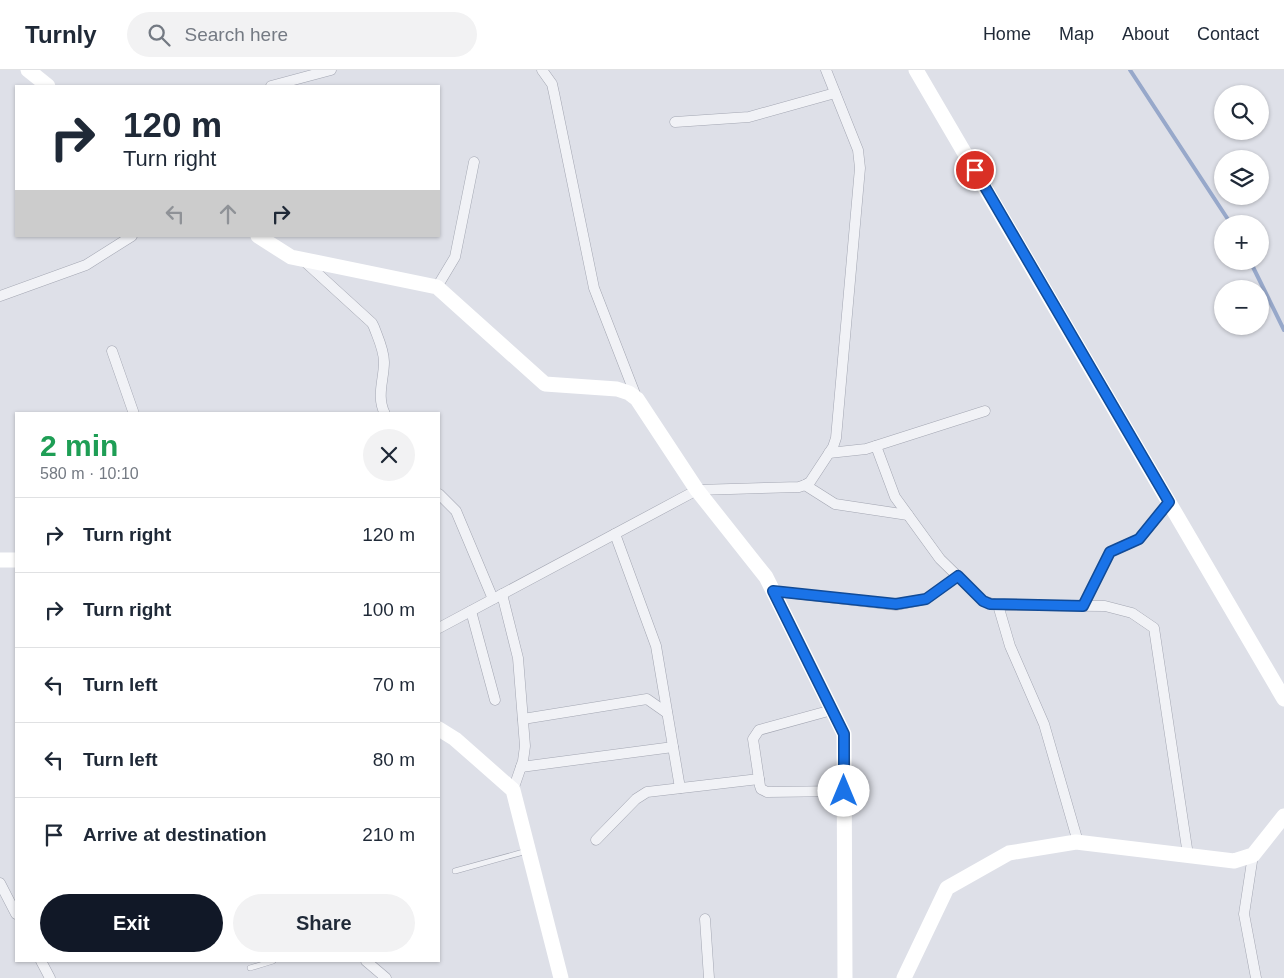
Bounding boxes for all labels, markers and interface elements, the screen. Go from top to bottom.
search box [127,12,477,57]
text: Turnly [25,21,97,48]
icon: search [145,21,173,49]
text: Search here [185,24,288,45]
text: Home [983,24,1031,44]
text: Map [1059,24,1094,44]
text: About [1122,24,1169,44]
text: Contact [1197,24,1259,44]
map controls [1214,85,1269,335]
button: search [1214,85,1269,140]
icon: right [40,105,105,170]
text: 120 m [123,105,222,144]
text: Turn right [123,146,216,171]
pin [954,149,996,191]
button: layers [1214,150,1269,205]
icon: arrive [961,156,989,184]
icon: left [161,200,189,228]
icon: ahead [214,200,242,228]
icon: right [267,200,295,228]
button: + [1214,215,1269,270]
button: − [1214,280,1269,335]
text: 2 min [40,429,118,462]
button: close [363,429,415,481]
text: 580 m · 10:10 [40,465,139,482]
icon: right [40,521,68,549]
text: Turn right [83,524,171,545]
text: 120 m [362,524,415,545]
icon: right [40,596,68,624]
text: Turn right [83,599,171,620]
text: 100 m [362,599,415,620]
icon: left [40,671,68,699]
text: Turn left [83,674,158,695]
text: 70 m [373,674,415,695]
icon: left [40,746,68,774]
text: Turn left [83,749,158,770]
text: 80 m [373,749,415,770]
position arrow [817,764,869,816]
icon: arrive [40,821,68,849]
text: Arrive at destination [83,824,267,845]
text: 210 m [362,824,415,845]
button: Exit [40,894,223,952]
button: Share [233,894,415,952]

